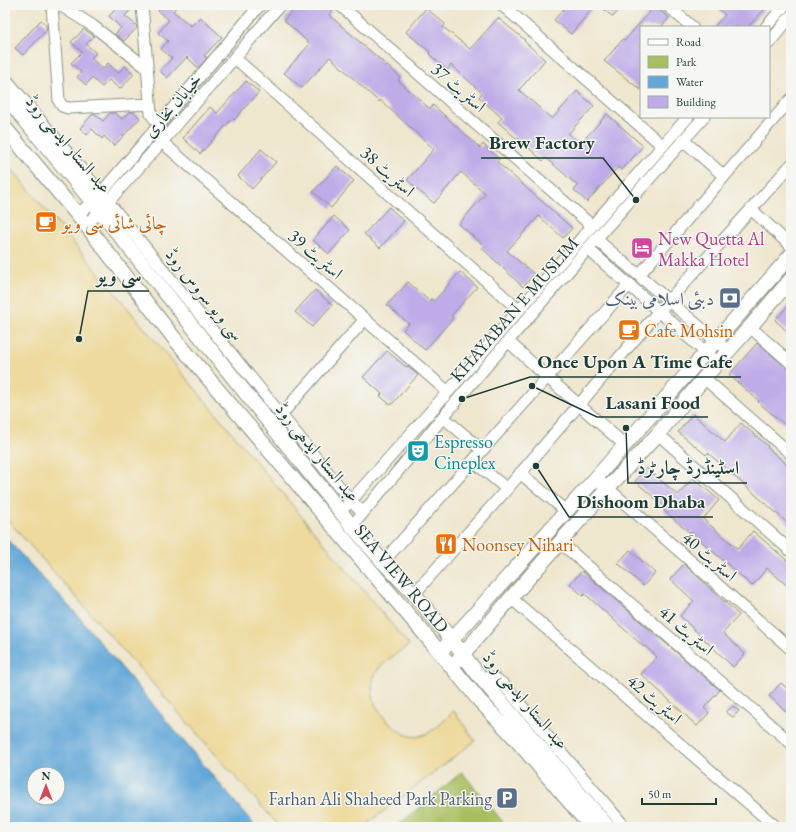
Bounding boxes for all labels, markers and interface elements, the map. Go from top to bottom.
legend [640,26,770,118]
text: Road [676,34,702,50]
text: Park [676,54,697,70]
street label: اسٹریٹ 37 [426,57,491,118]
street label: خیابان بخاری [138,68,206,142]
text: Water [676,74,703,90]
street label: عبد الستار ایدھی روڈ [20,90,117,199]
text: Building [676,94,717,110]
callout: Brew Factory [481,127,603,158]
text: Brew Factory [489,130,596,155]
street label: اسٹریٹ 38 [355,141,420,202]
cafe icon: چائی شائی سی ویو [33,209,59,235]
place label: چائی شائی سی ویو [60,211,167,236]
street label: اسٹریٹ 39 [283,224,348,285]
place label: New Quetta Al Makka Hotel [658,227,764,271]
street label: KHAYABAN E MUSLIM [445,232,583,386]
hotel icon: New Quetta Al Makka Hotel [629,235,655,261]
street label: سی ویو سروس روڈ [159,243,249,346]
callout: سی ویو [88,260,149,291]
text: سی ویو [95,263,142,289]
bank icon: دبئی اسلامی بینک [717,285,743,311]
place label: دبئی اسلامی بینک [605,287,714,311]
cafe icon: Cafe Mohsin [616,317,642,343]
place label: Cafe Mohsin [644,319,734,342]
callout: Once Upon A Time Cafe [530,346,741,377]
text: Once Upon A Time Cafe [538,349,732,374]
callout: Lasani Food [597,386,708,417]
text: Lasani Food [606,390,701,415]
street label: عبد الستار ایدھی روڈ [270,397,365,507]
place label: Espresso Cineplex [434,430,496,474]
theatre icon: Espresso Cineplex [405,438,431,464]
callout: اسٹینڈرڈ چارٹرڈ [628,452,747,483]
text: اسٹینڈرڈ چارٹرڈ [637,455,739,481]
callout: Dishoom Dhaba [569,486,713,517]
text: Dishoom Dhaba [577,489,706,514]
street label: SEA VIEW ROAD [350,519,454,637]
street label: اسٹریٹ 40 [677,526,742,587]
restaurant icon: Noonsey Nihari [433,531,459,557]
place label: Noonsey Nihari [462,533,574,556]
street label: اسٹریٹ 41 [654,600,719,661]
street label: عبد الستار ایدھی روڈ [477,646,574,755]
street label: اسٹریٹ 42 [622,669,687,730]
north arrow [26,766,66,806]
text: N [42,769,51,783]
scale bar [642,780,716,806]
parking icon: Farhan Ali Shaheed Park Parking [494,785,520,811]
text: 50 m [648,786,672,802]
place label: Farhan Ali Shaheed Park Parking [269,787,492,810]

